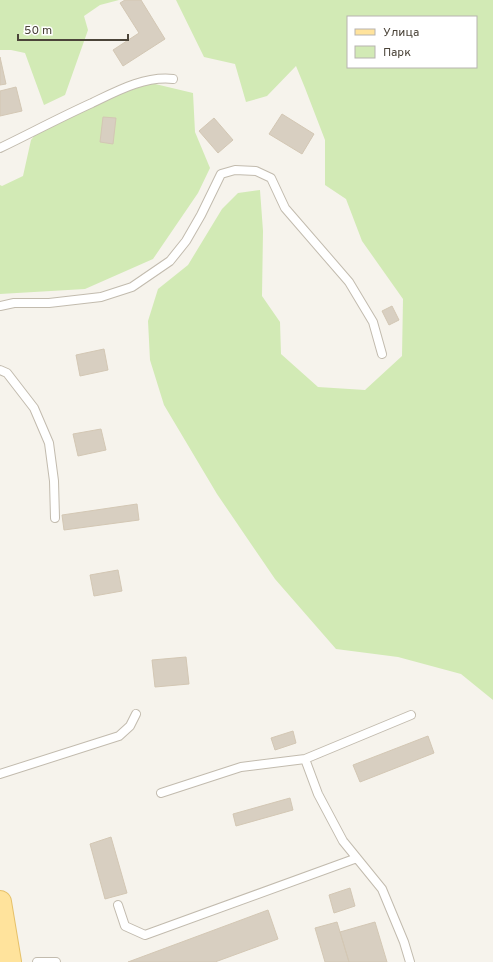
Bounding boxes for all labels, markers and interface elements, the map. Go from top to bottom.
scale bar [18,16,128,42]
legend [347,16,477,68]
text: 50 m [24,23,52,39]
text: Улица [383,25,419,41]
text: Парк [383,45,411,61]

